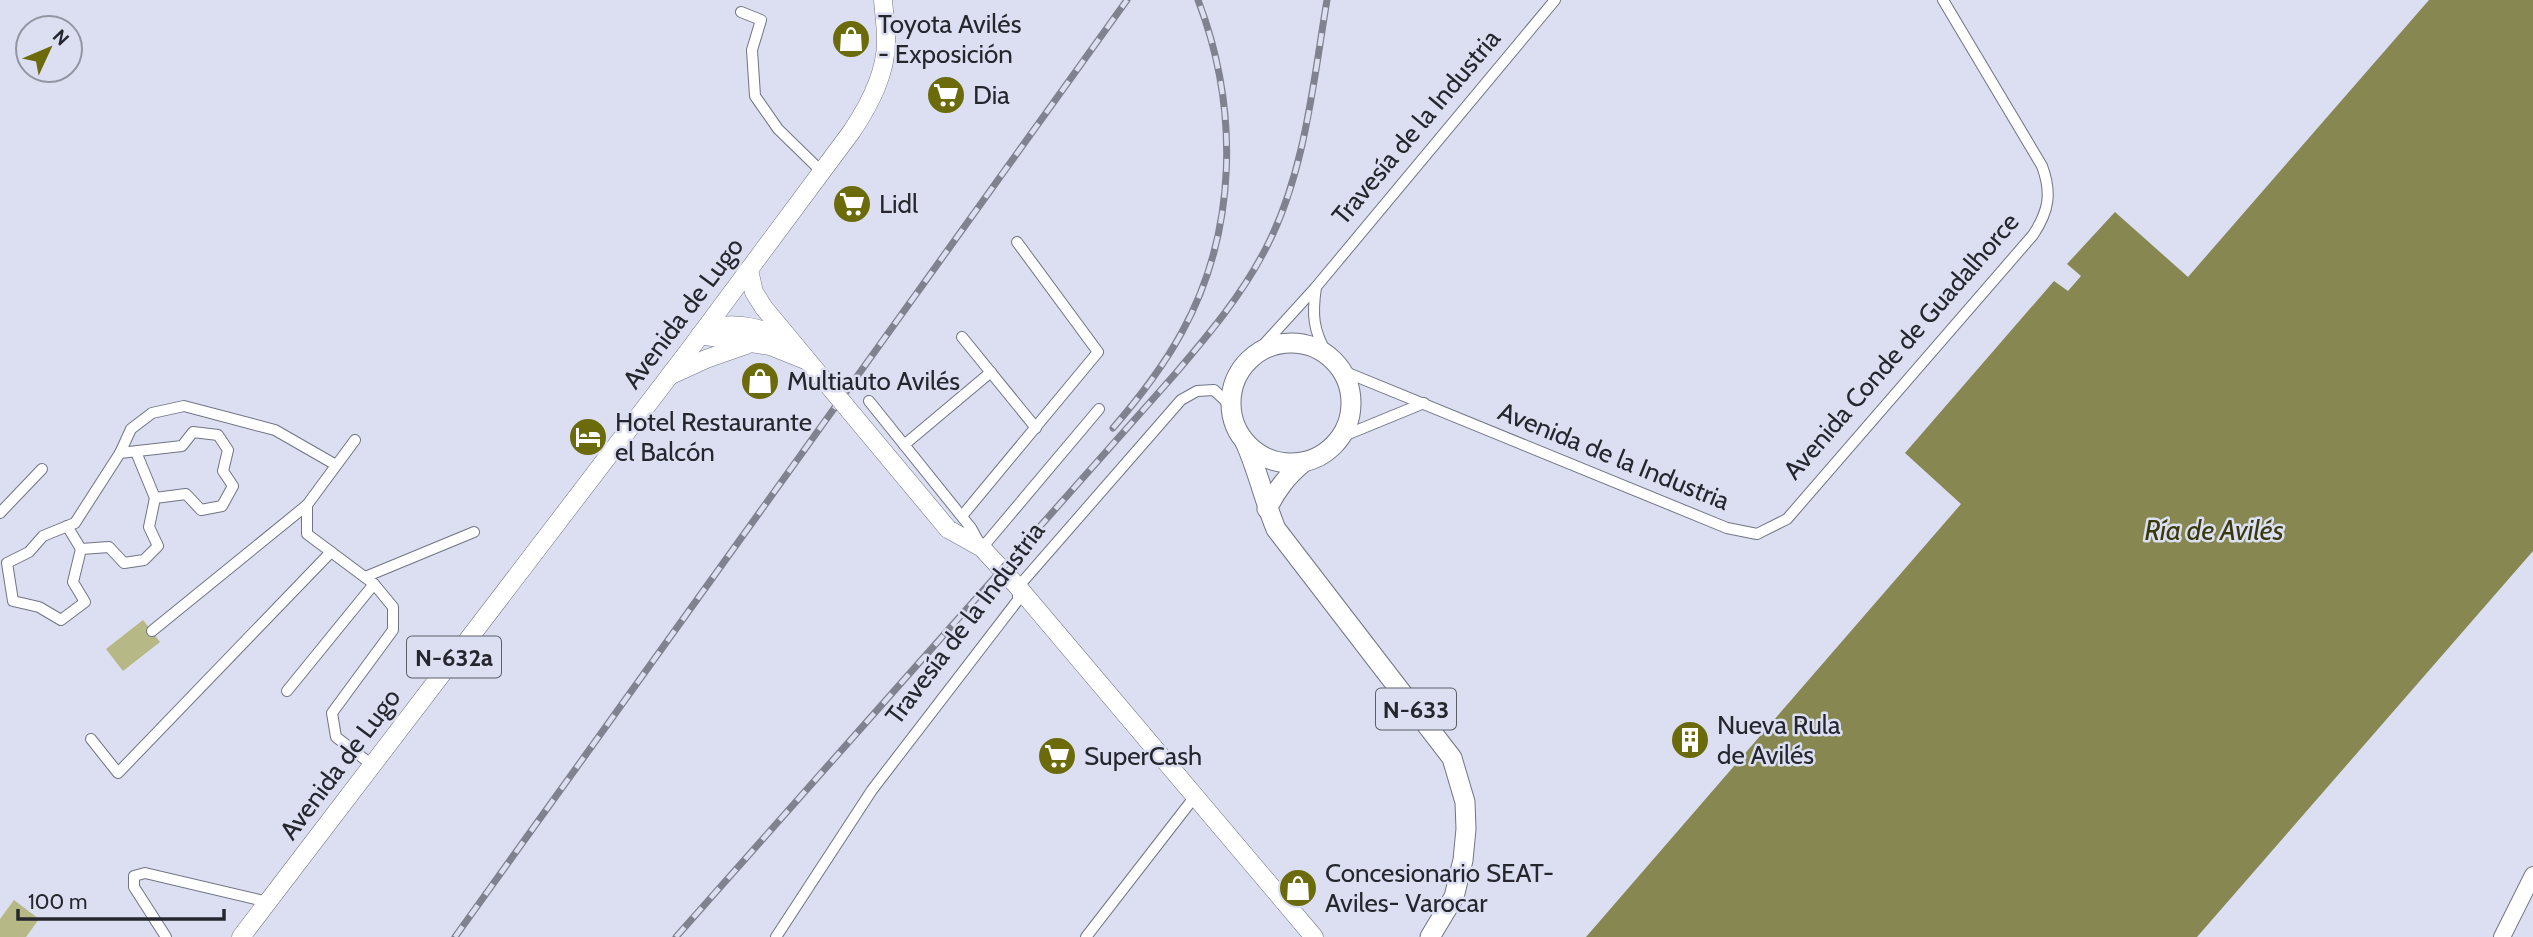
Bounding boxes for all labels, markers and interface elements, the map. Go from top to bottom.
place label: Toyota Avilés - Exposición [878,8,1022,70]
north arrow [14,14,84,84]
shop icon: Toyota Avilés - Exposición [830,18,872,60]
street label: Travesía de la Industria [1325,23,1507,231]
text: N [48,25,74,50]
supermarket icon: Dia [925,74,967,116]
place label: Dia [973,79,1010,111]
supermarket icon: Lidl [831,183,873,225]
place label: Lidl [879,188,918,220]
street label: Avenida Conde de Guadalhorce [1776,206,2026,486]
street label: Avenida de Lugo [616,231,750,395]
shop icon: Multiauto Avilés [739,360,781,402]
place label: Multiauto Avilés [787,365,960,397]
street label: Avenida de la Industria [1494,395,1735,517]
place label: Hotel Restaurante el Balcón [615,406,812,468]
hotel icon: Hotel Restaurante el Balcón [567,416,609,458]
water label: Ría de Avilés [2144,513,2284,547]
street label: Travesía de la Industria [879,515,1052,730]
road number: N-632a [407,636,501,678]
street label: Avenida de Lugo [273,682,407,846]
road number: N-633 [1376,688,1456,730]
place label: Nueva Rula de Avilés [1717,709,1841,771]
building icon: Nueva Rula de Avilés [1669,719,1711,761]
supermarket icon: SuperCash [1036,735,1078,777]
place label: SuperCash [1084,740,1202,772]
place label: Concesionario SEAT- Aviles- Varocar [1325,857,1554,919]
shop icon: Concesionario SEAT- Aviles- Varocar [1277,867,1319,909]
scale bar [18,878,224,922]
text: 100 m [28,889,87,914]

